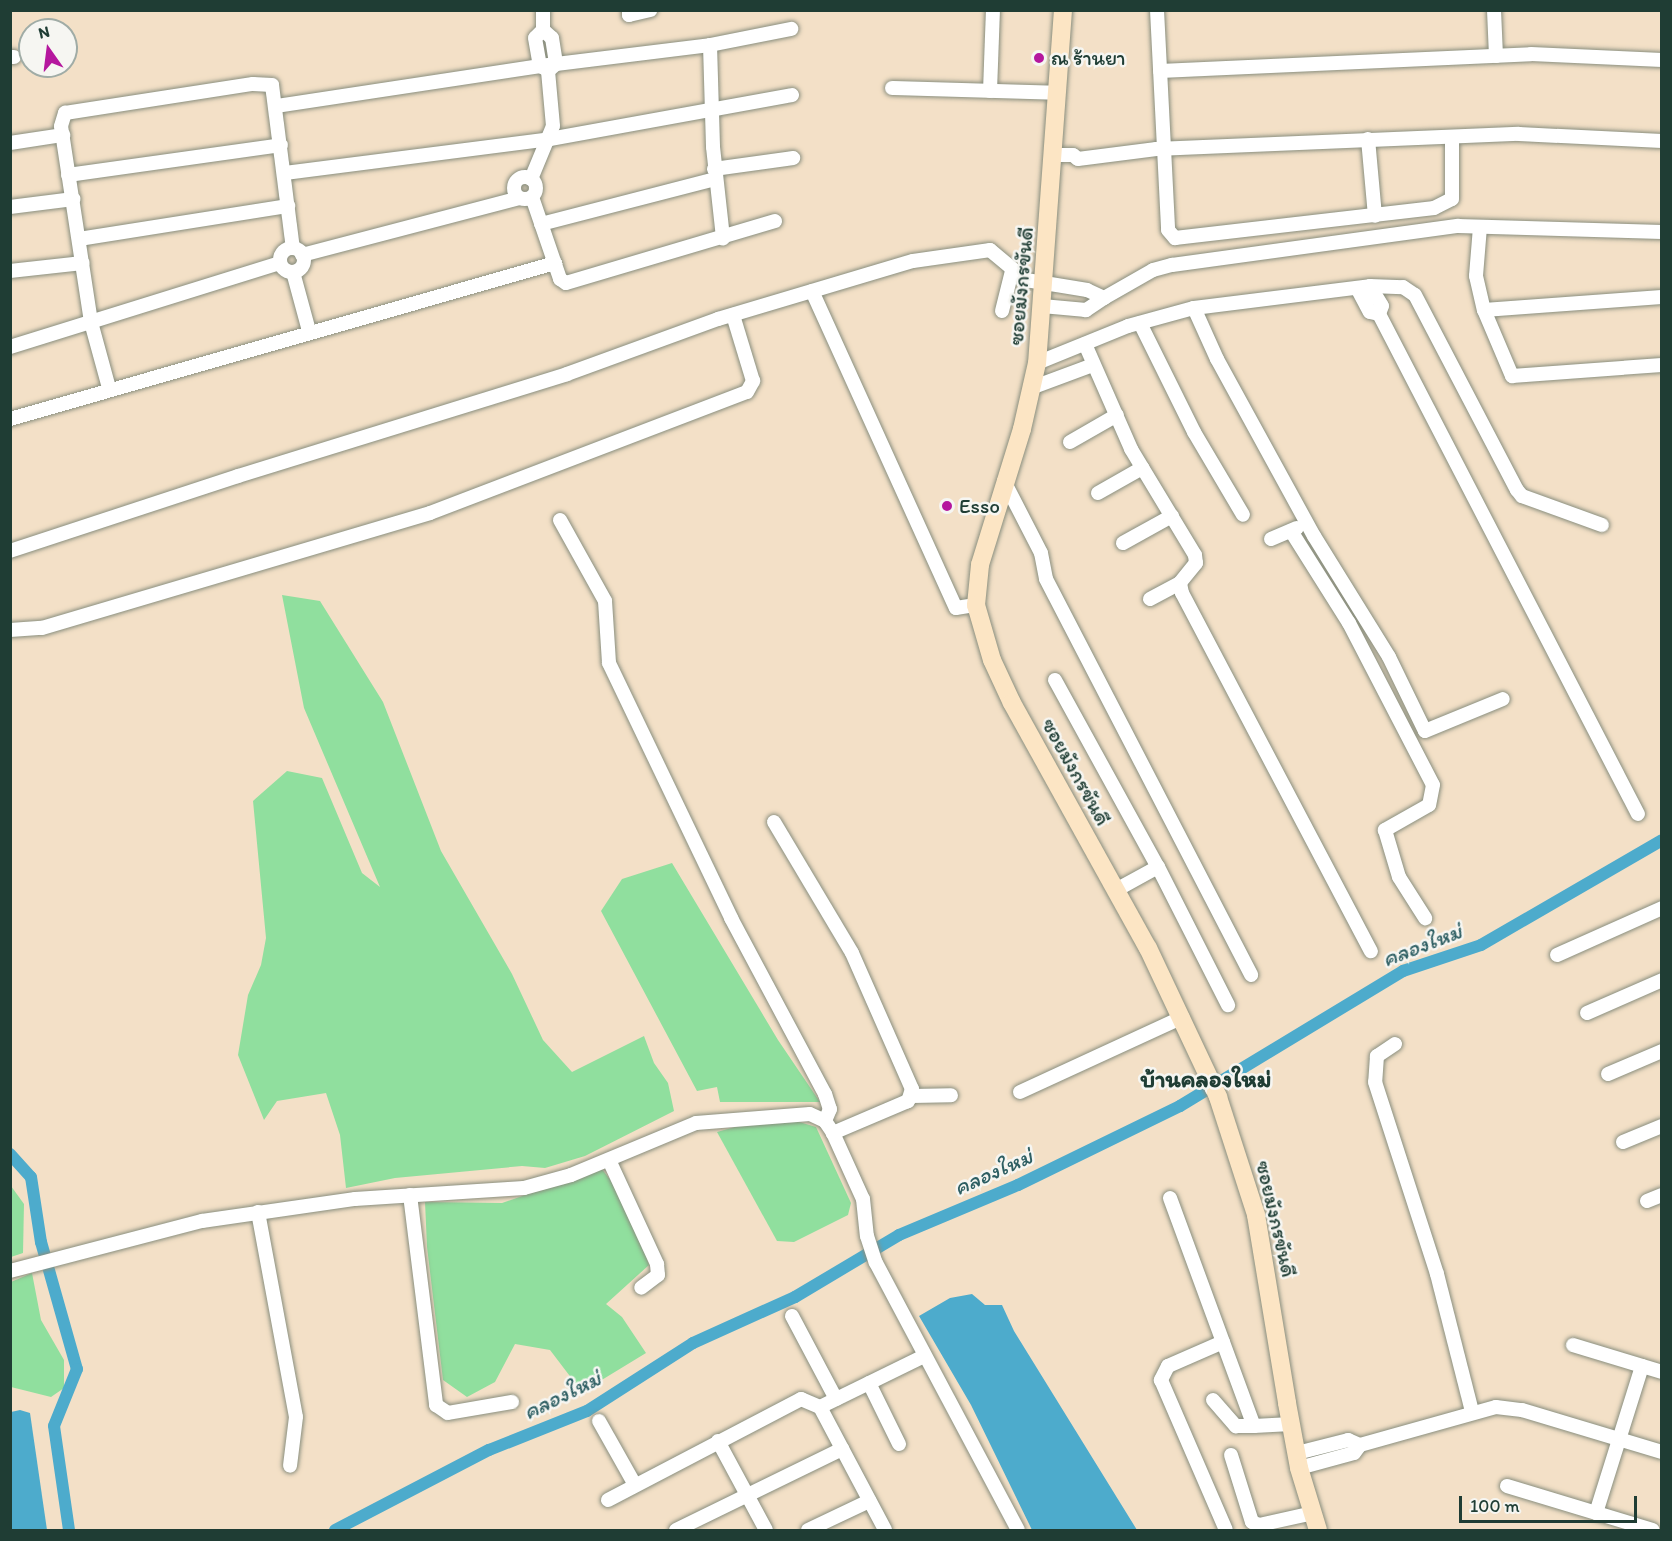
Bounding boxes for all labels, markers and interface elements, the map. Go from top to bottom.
north arrow [18,18,78,78]
text: N [36,21,52,43]
place label: ณ ร้านยา [1051,45,1126,71]
marker: ณ ร้านยา [1032,51,1046,65]
street label: ซอยมังกรขันดี [1003,226,1039,346]
place label: Esso [959,493,1000,519]
marker: Esso [940,499,954,513]
street label: ซอยมังกรขันดี [1036,714,1116,830]
water label: คลองใหม่ [1378,918,1466,972]
district label: บ้านคลองใหม่ [1141,1065,1271,1093]
water label: คลองใหม่ [950,1143,1036,1201]
street label: ซอยมังกรขันดี [1250,1158,1302,1280]
water label: คลองใหม่ [519,1365,605,1425]
scale bar [1462,1484,1640,1522]
text: 100 m [1470,1495,1520,1517]

